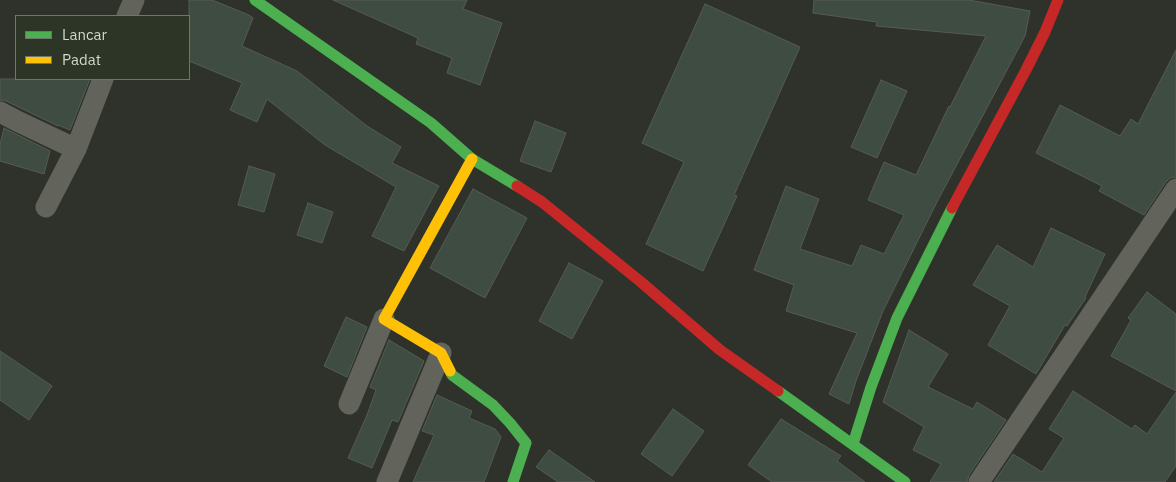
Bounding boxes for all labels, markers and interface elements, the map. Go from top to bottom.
legend [15,15,190,80]
text: Lancar [62,25,107,44]
text: Padat [62,50,101,69]

